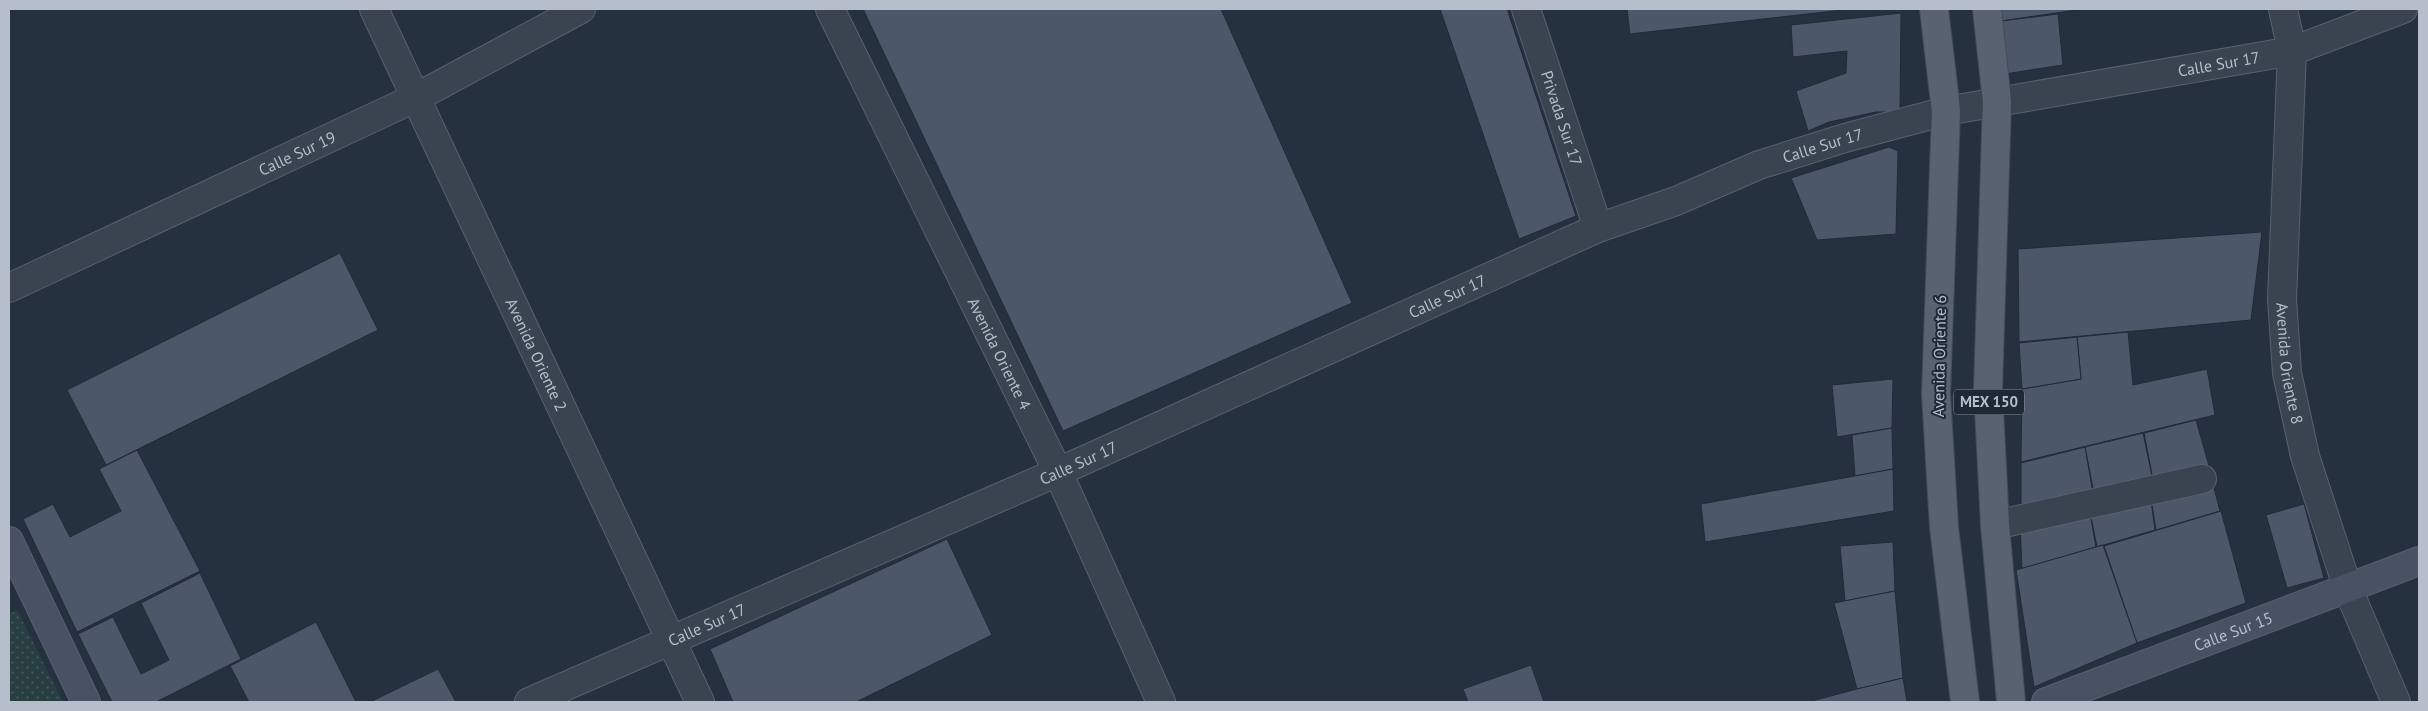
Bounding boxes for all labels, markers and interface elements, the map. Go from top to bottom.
street label: Calle Sur 17 [2176,47,2261,81]
street label: Privada Sur 17 [1537,68,1587,168]
street label: Calle Sur 17 [1780,124,1865,167]
street label: Calle Sur 19 [255,127,339,180]
street label: Calle Sur 17 [1405,270,1489,322]
street label: Avenida Oriente 4 [964,294,1036,413]
street label: Avenida Oriente 2 [502,295,572,414]
street label: Avenida Oriente 6 [1928,295,1950,417]
street label: Avenida Oriente 8 [2272,302,2308,426]
road number: MEX 150 [1954,390,2024,414]
street label: Calle Sur 17 [1036,437,1120,489]
street label: Calle Sur 17 [665,599,749,650]
street label: Calle Sur 15 [2191,607,2275,655]

